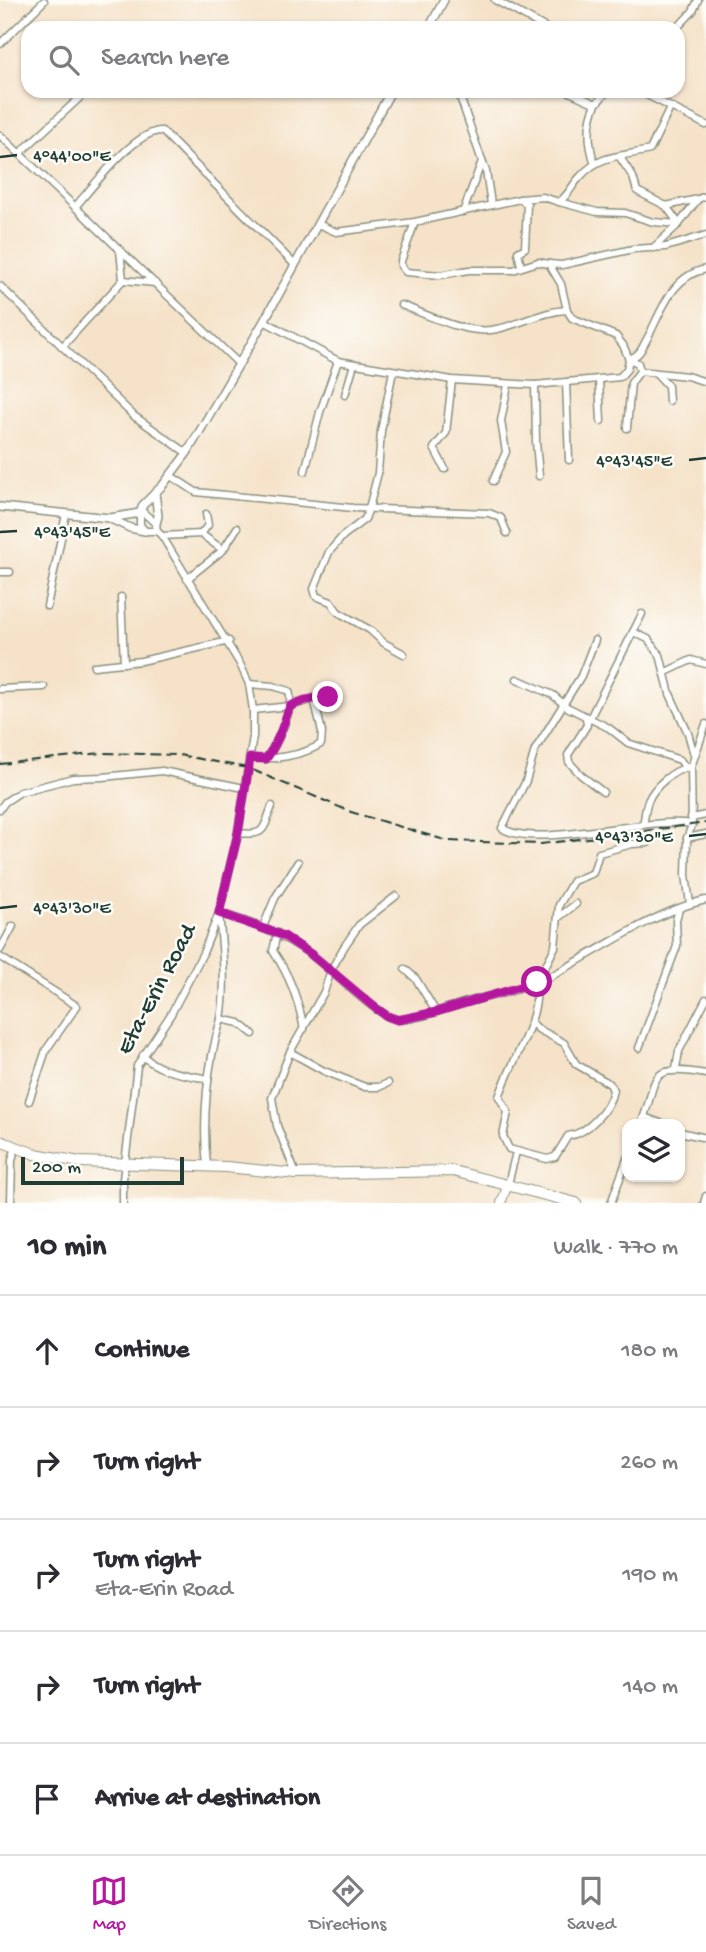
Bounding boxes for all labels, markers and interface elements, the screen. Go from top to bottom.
search box [21,21,685,98]
icon: search [45,41,83,79]
text: Search here [101,44,229,75]
text: 4°44'00"E [33,147,111,168]
text: 4°43'45"E [596,452,673,473]
text: 4°43'45"E [34,523,111,544]
route end [312,681,343,712]
text: 4°43'30"E [595,828,673,849]
text: 4°43'30"E [33,899,111,920]
street label: Eta-Erin Road [111,918,205,1060]
route start [521,966,552,997]
map controls [622,1119,685,1182]
button: layers [622,1119,685,1182]
scale bar [21,1154,184,1186]
text: 200 m [32,1157,81,1180]
text: 10 min [28,1231,106,1266]
text: Walk · 770 m [553,1235,678,1262]
icon: ahead [28,1332,66,1370]
text: Continue [95,1336,189,1367]
text: 180 m [621,1338,678,1365]
icon: right [28,1444,66,1482]
text: Turn right [95,1448,199,1479]
text: 260 m [620,1450,678,1477]
text: Turn right [95,1546,199,1577]
icon: right [28,1556,66,1594]
text: 190 m [622,1562,678,1589]
text: Eta-Erin Road [95,1577,233,1604]
icon: right [28,1668,66,1706]
text: Turn right [95,1672,199,1703]
text: 140 m [623,1674,678,1701]
icon: arrive [28,1780,66,1818]
text: Arrive at destination [95,1784,320,1815]
tab: Map [90,1872,128,1937]
tab: Directions [309,1872,386,1937]
tab: Saved [567,1872,616,1937]

